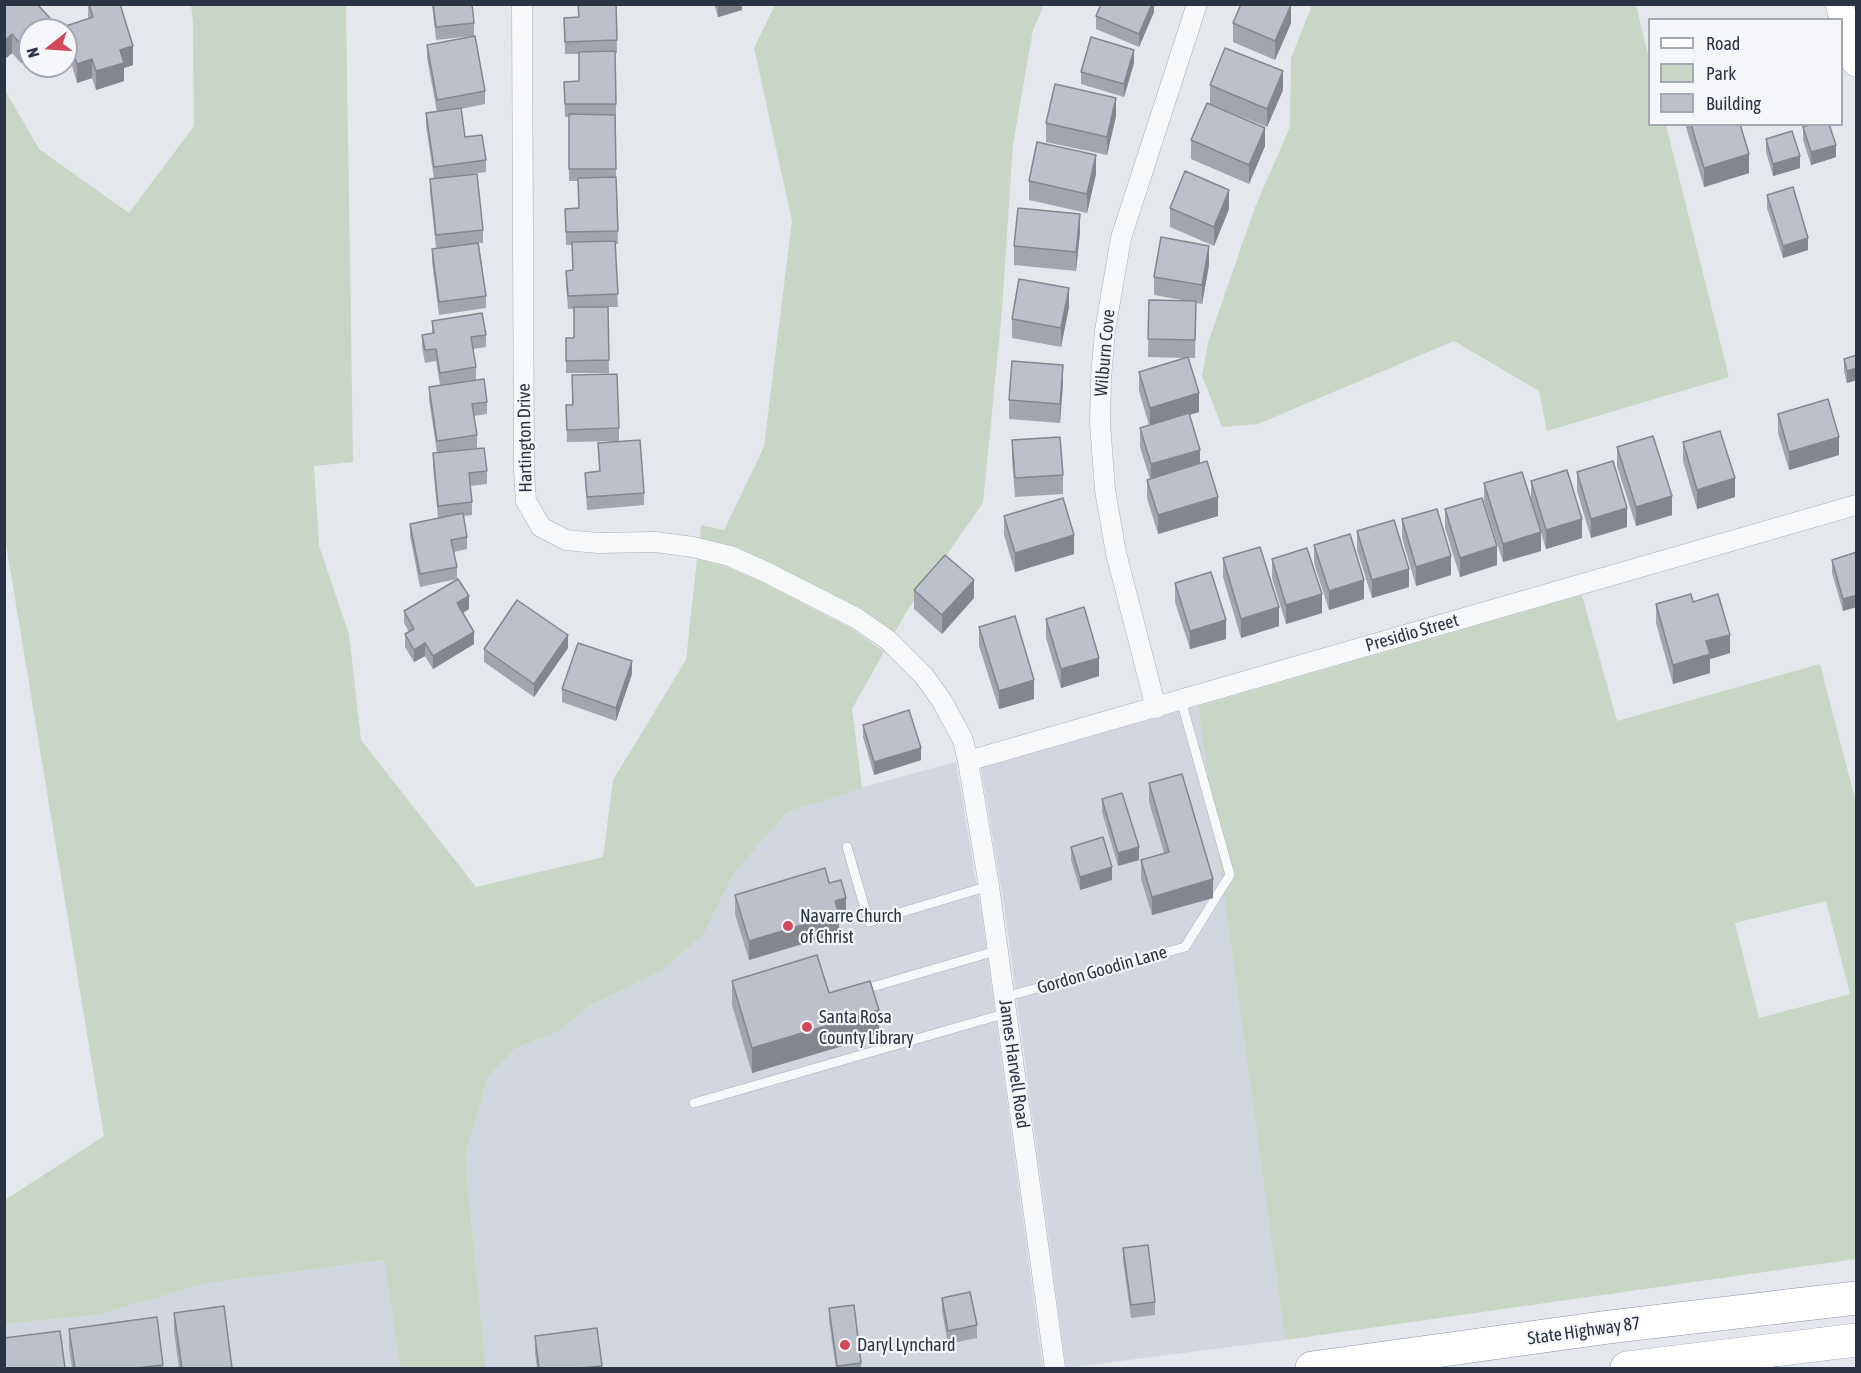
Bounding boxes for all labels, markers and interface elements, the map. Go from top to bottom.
north arrow [18,18,78,78]
legend [1648,18,1843,126]
text: Road [1706,33,1740,54]
text: N [23,46,43,60]
text: Park [1706,63,1736,84]
text: Building [1706,93,1761,114]
street label: Wilburn Cove [1090,308,1120,398]
street label: Hartington Drive [513,383,537,493]
street label: Presidio Street [1363,609,1461,657]
place label: Navarre Church of Christ [800,905,902,948]
marker: Navarre Church of Christ [781,919,795,933]
street label: Gordon Goodin Lane [1035,941,1169,999]
street label: James Harvell Road [994,998,1034,1130]
place label: Santa Rosa County Library [819,1006,914,1048]
marker: Santa Rosa County Library [800,1020,814,1034]
street label: State Highway 87 [1526,1312,1642,1350]
place label: Daryl Lynchard [857,1334,956,1356]
marker: Daryl Lynchard [838,1338,852,1352]

